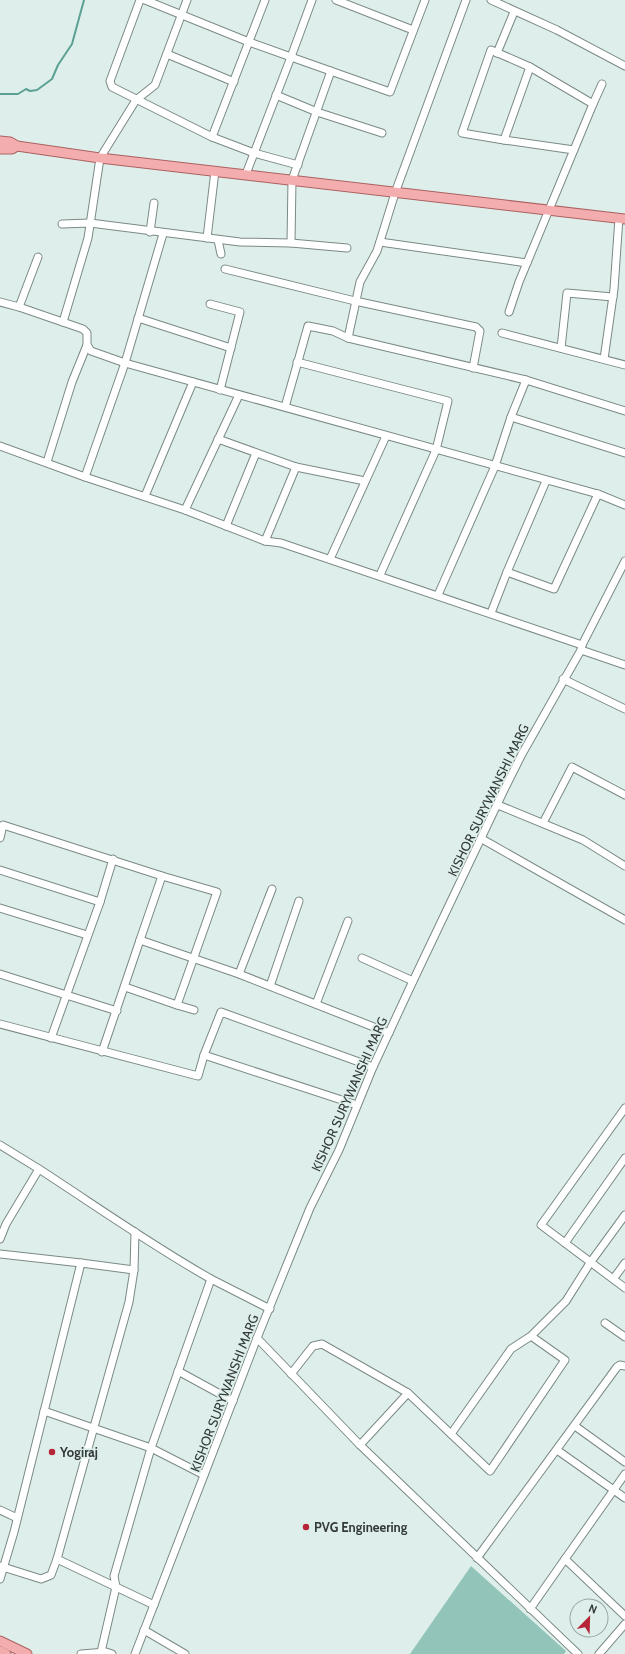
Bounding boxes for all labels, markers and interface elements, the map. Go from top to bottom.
street label: KISHOR SURYWANSHI MARG [444,721,532,879]
street label: KISHOR SURYWANSHI MARG [308,1014,390,1174]
street label: KISHOR SURYWANSHI MARG [187,1312,262,1474]
place label: Yogiraj [59,1444,98,1460]
marker: Yogiraj [47,1447,57,1457]
place label: PVG Engineering [314,1519,408,1535]
marker: PVG Engineering [301,1522,311,1532]
north arrow [569,1598,609,1638]
text: N [587,1601,599,1617]

